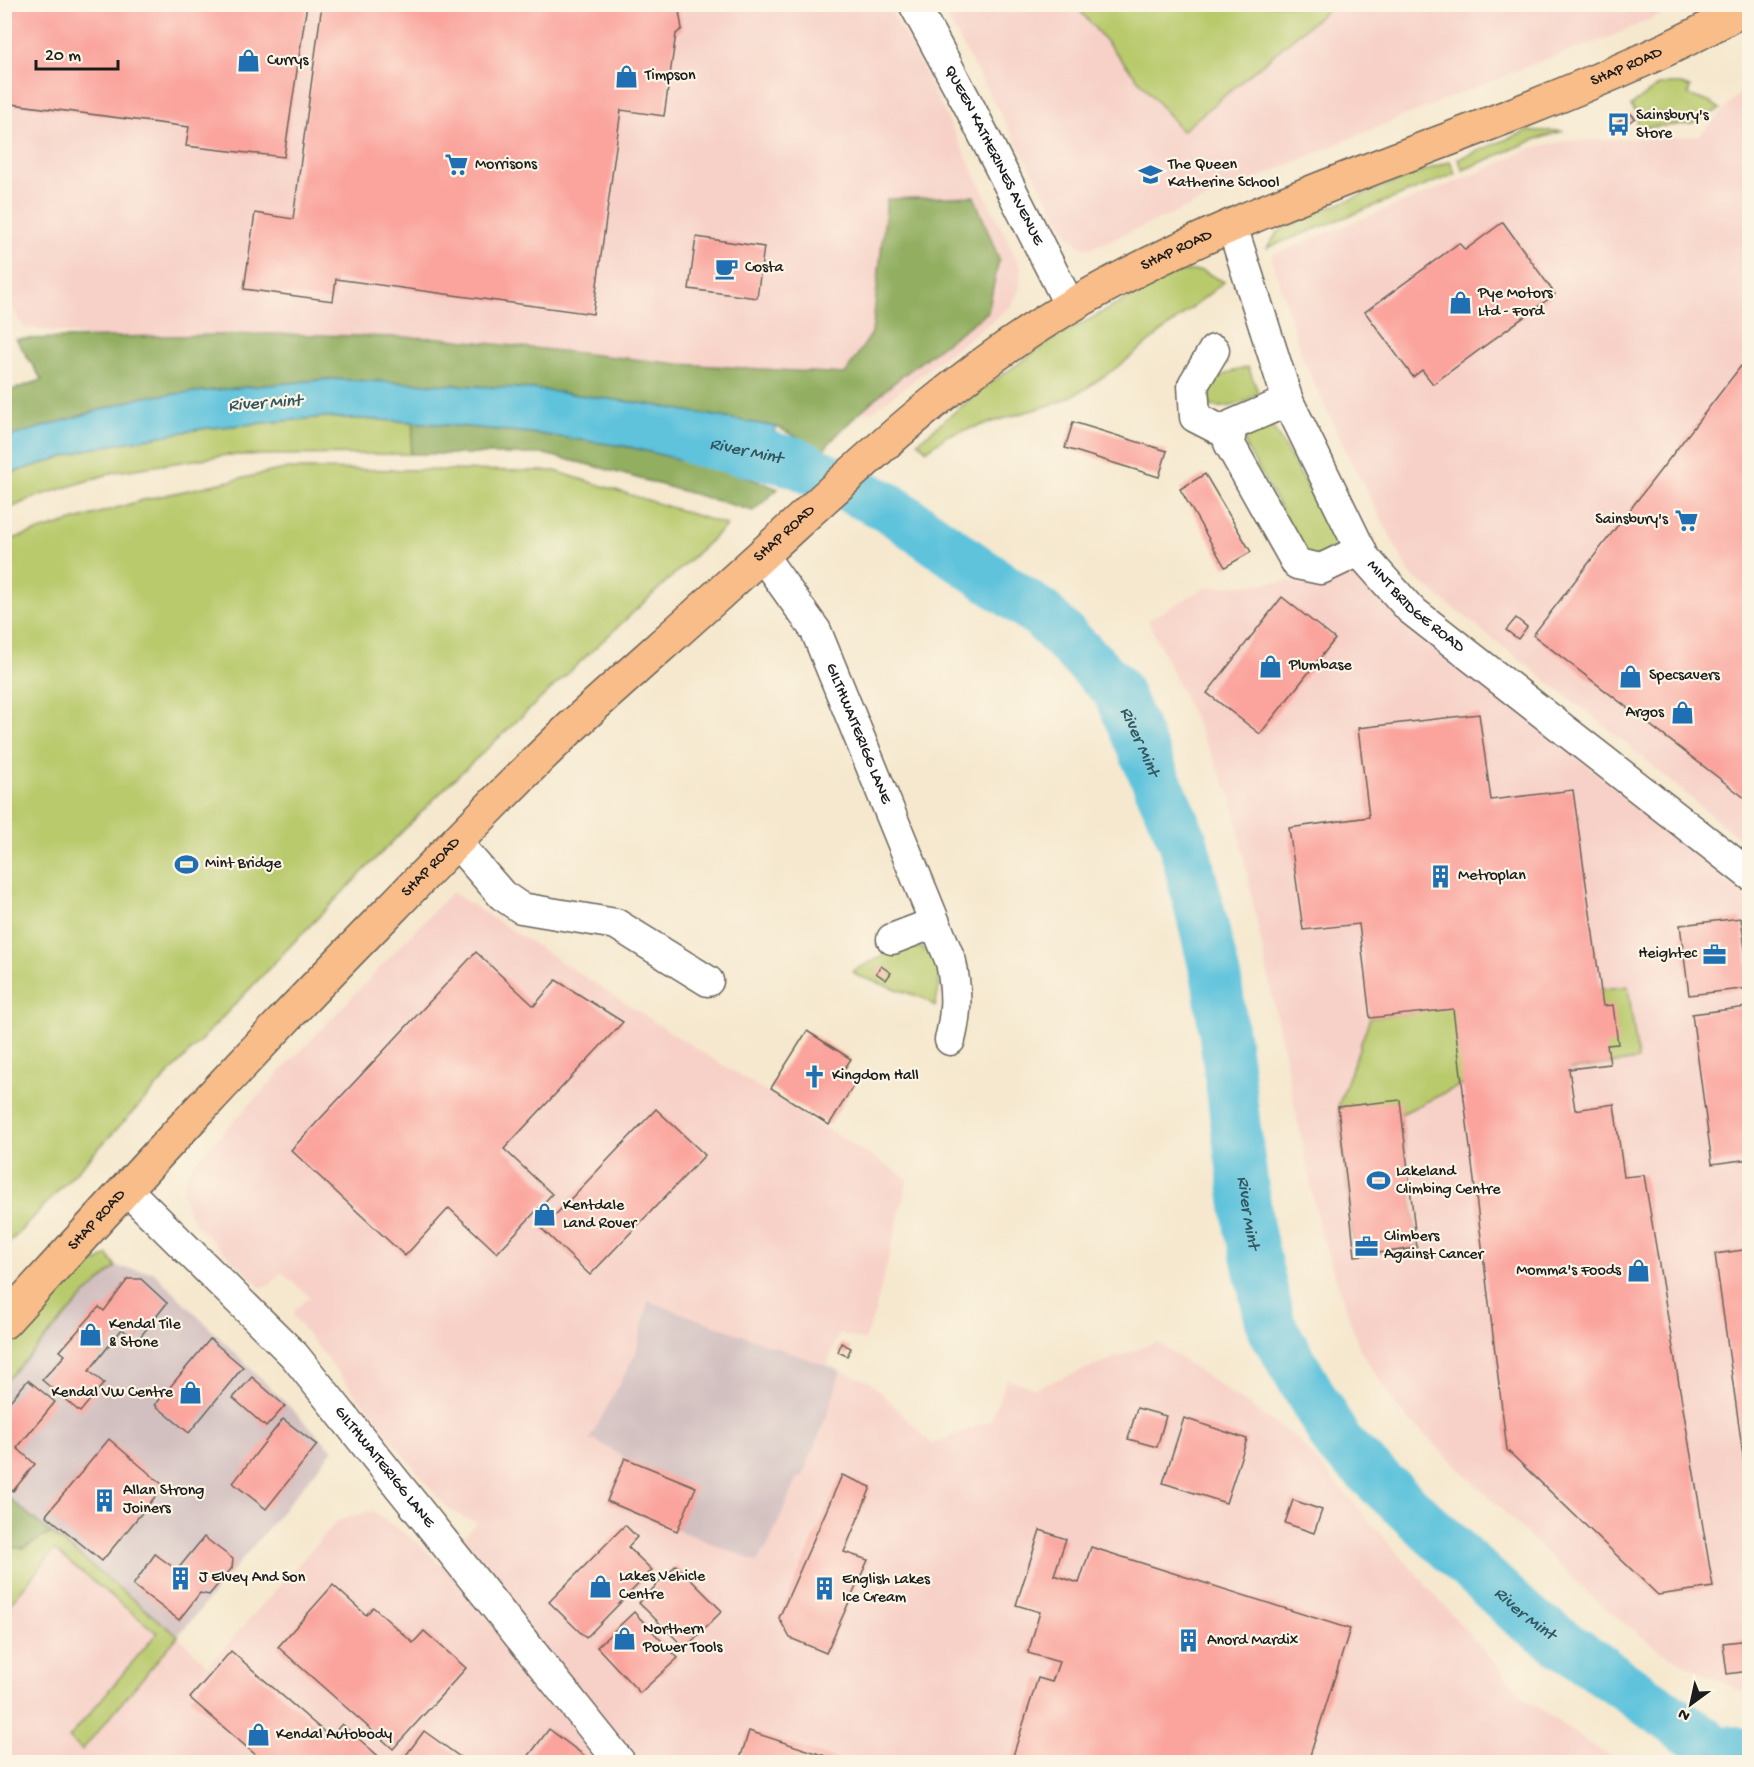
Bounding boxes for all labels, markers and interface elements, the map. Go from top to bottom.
scale bar [36,33,118,71]
street label: SHAP ROAD [1588,43,1666,91]
text: 20 m [45,46,81,67]
shop icon: Currys [236,48,262,74]
place label: Currys [267,52,309,71]
street label: QUEEN KATHERINES AVENUE [939,62,1048,249]
shop icon: Timpson [614,63,640,89]
place label: Timpson [644,67,696,86]
place label: Sainsbury's Store [1636,107,1710,144]
bus stop icon: Sainsbury's Store [1605,112,1631,138]
supermarket icon: Morrisons [444,152,470,178]
place label: Morrisons [475,156,538,175]
place label: The Queen Katherine School [1167,156,1279,193]
school or university icon: The Queen Katherine School [1137,161,1163,187]
street label: SHAP ROAD [1138,226,1216,276]
cafe icon: Costa [714,255,740,281]
place label: Costa [745,259,784,278]
place label: Pye Motors Ltd - Ford [1477,285,1554,322]
shop icon: Pye Motors Ltd - Ford [1447,290,1473,316]
water label: River Mint [228,391,306,417]
water label: River Mint [708,434,788,470]
street label: SHAP ROAD [750,501,820,567]
supermarket icon: Sainsbury's [1673,507,1699,533]
place label: Sainsbury's [1595,511,1669,530]
street label: MINT BRIDGE ROAD [1362,557,1469,658]
shop icon: Plumbase [1258,653,1284,679]
place label: Plumbase [1288,657,1352,676]
street label: GILTHWAITERIGG LANE [821,661,895,808]
shop icon: Specsavers [1618,663,1644,689]
place label: Specsavers [1649,667,1721,686]
shop icon: Argos [1669,700,1695,726]
water label: River Mint [1115,704,1165,783]
place label: Argos [1626,704,1665,723]
street label: SHAP ROAD [398,833,465,901]
sports icon: Mint Bridge [174,851,200,877]
place label: Mint Bridge [205,855,282,874]
building icon: Metroplan [1427,863,1453,889]
place label: Metroplan [1458,867,1526,886]
office icon: Heightec [1702,941,1728,967]
place label: Heightec [1638,945,1698,964]
church icon: Kingdom Hall [801,1063,827,1089]
place label: Kingdom Hall [832,1067,919,1086]
place label: Lakeland Climbing Centre [1396,1163,1501,1200]
sports icon: Lakeland Climbing Centre [1365,1168,1391,1194]
water label: River Mint [1232,1175,1265,1255]
street label: SHAP ROAD [64,1185,130,1255]
place label: Kentdale Land Rover [563,1197,638,1234]
shop icon: Kentdale Land Rover [532,1202,558,1228]
place label: Climbers Against Cancer [1384,1228,1485,1265]
office icon: Climbers Against Cancer [1353,1233,1379,1259]
shop icon: Momma's Foods [1626,1258,1652,1284]
place label: Momma's Foods [1516,1262,1622,1281]
place label: Kendal Tile & Stone [109,1316,181,1353]
shop icon: Kendal Tile & Stone [78,1321,104,1347]
shop icon: Kendal VW Centre [178,1380,204,1406]
place label: Kendal VW Centre [51,1384,174,1403]
street label: GILTHWAITERIGG LANE [330,1403,439,1533]
place label: Allan Strong Joiners [123,1482,204,1519]
building icon: Allan Strong Joiners [92,1487,118,1513]
building icon: J Elvey And Son [168,1565,194,1591]
place label: Lakes Vehicle Centre [619,1568,706,1605]
place label: J Elvey And Son [199,1569,306,1588]
place label: English Lakes Ice Cream [842,1571,931,1608]
shop icon: Lakes Vehicle Centre [588,1573,614,1599]
building icon: English Lakes Ice Cream [811,1576,837,1602]
water label: River Mint [1489,1583,1562,1647]
place label: Northern Power Tools [642,1621,724,1658]
shop icon: Northern Power Tools [612,1626,638,1652]
building icon: Anord Mardix [1176,1628,1202,1654]
place label: Anord Mardix [1207,1632,1299,1651]
north arrow [1661,1674,1721,1734]
text: N [1675,1703,1694,1724]
shop icon: Kendal Autobody [245,1722,271,1748]
place label: Kendal Autobody [276,1726,392,1745]

